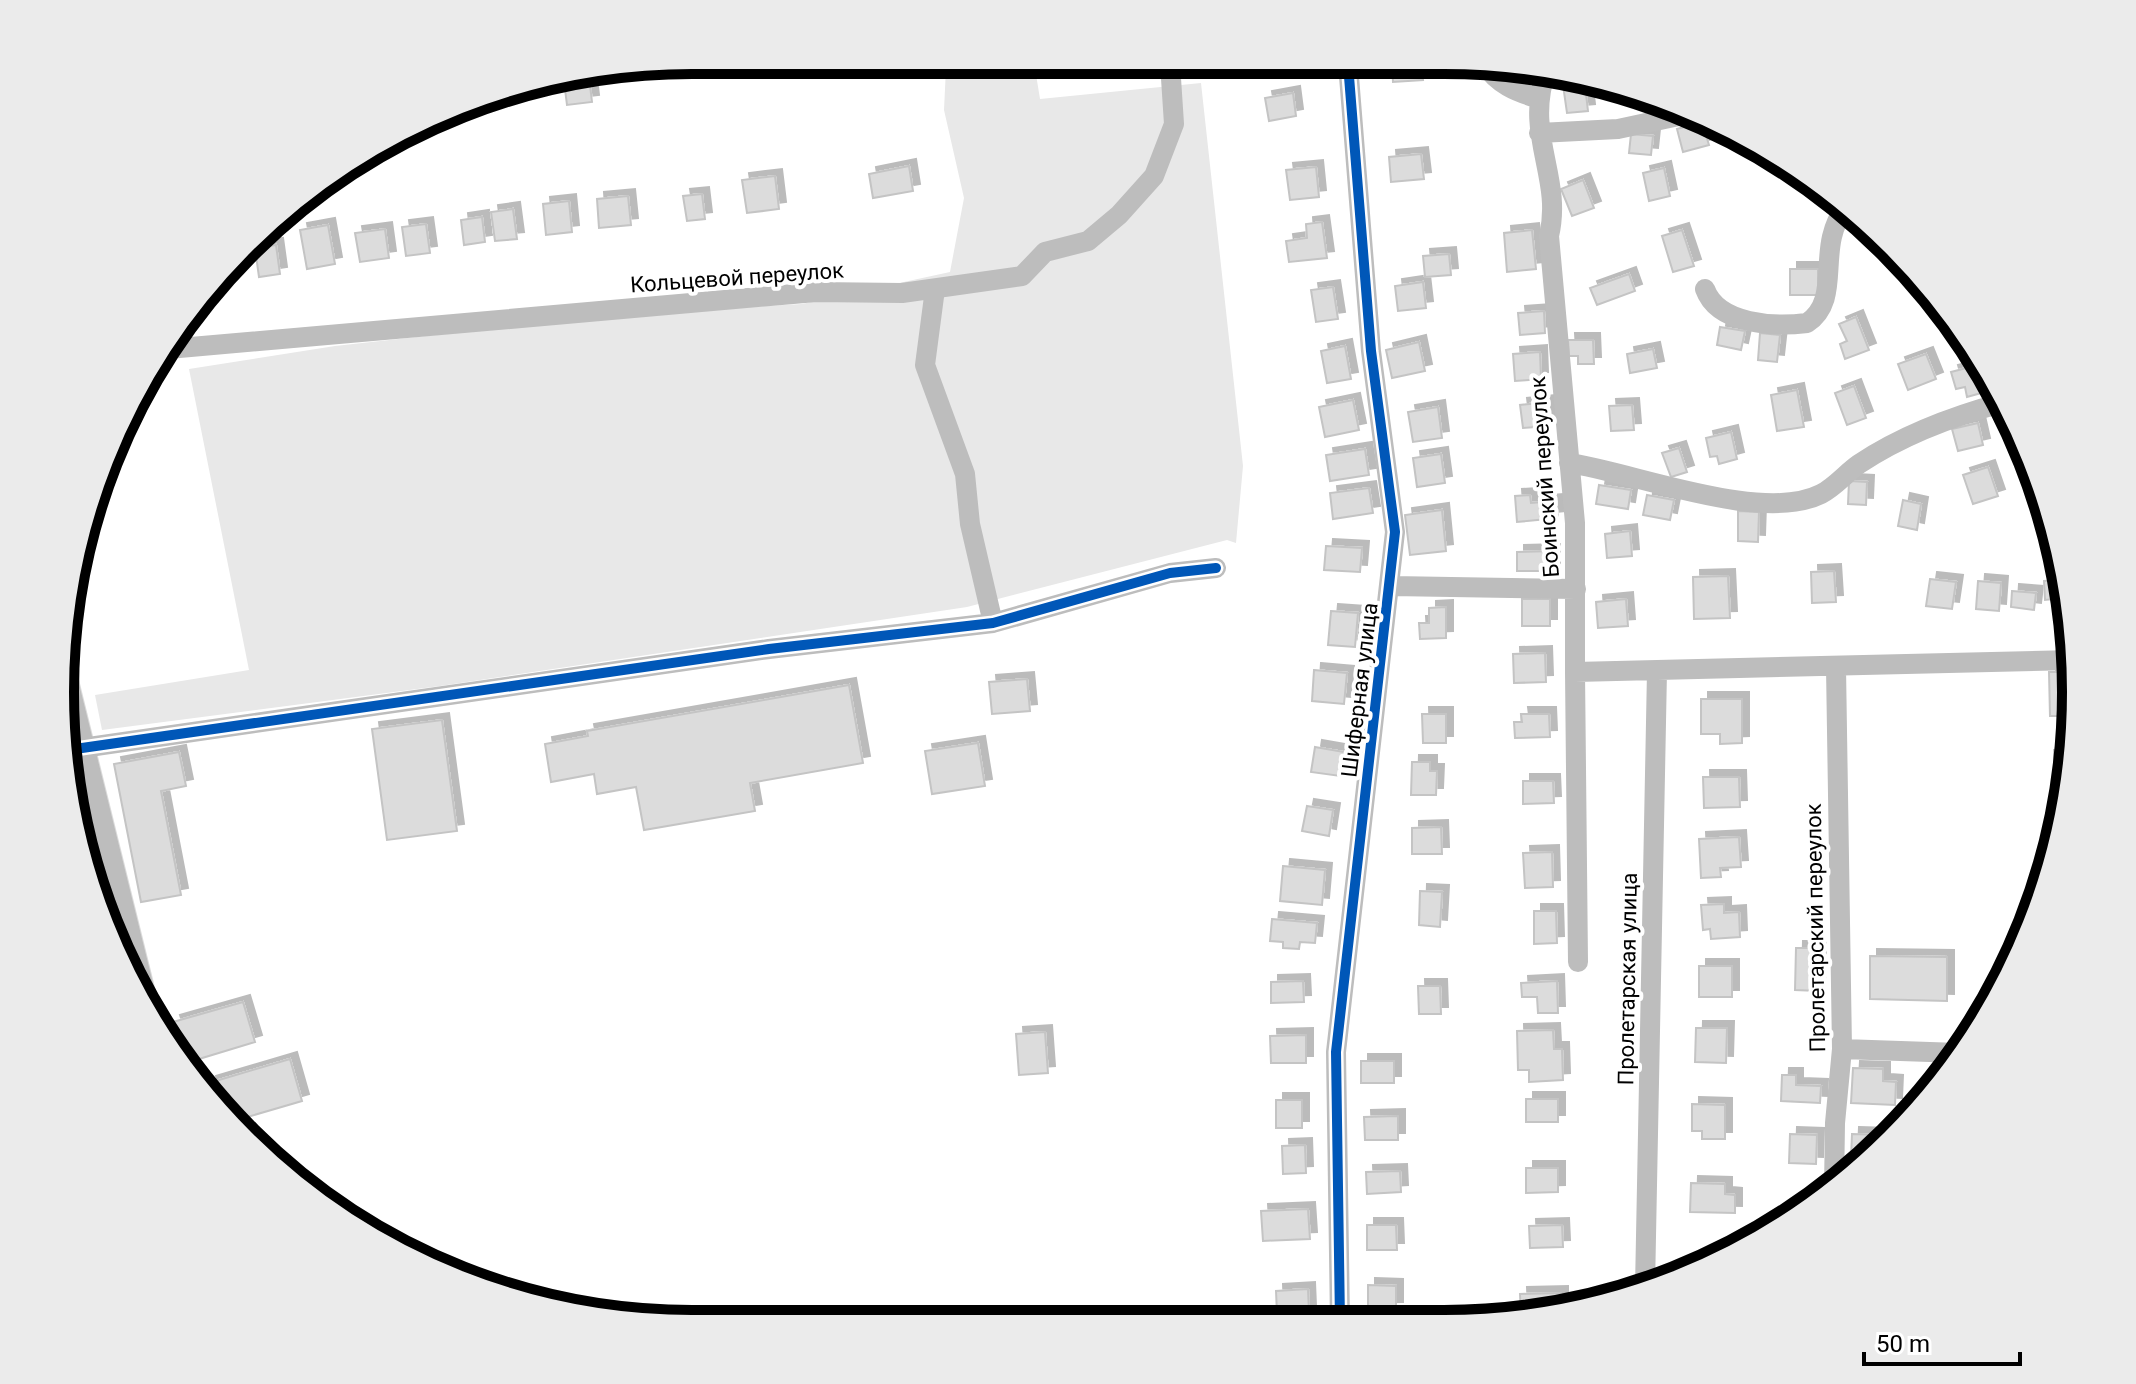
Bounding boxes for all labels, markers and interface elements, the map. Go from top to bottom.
street label: Кольцевой переулок [629,258,845,297]
street label: Боинский переулок [1525,376,1564,578]
street label: Шиферная улица [1336,601,1383,779]
street label: Пролетарский переулок [1801,803,1830,1053]
street label: Пролетарская улица [1613,872,1642,1086]
scale bar [1864,1316,2020,1366]
text: 50 m [1876,1330,1930,1358]

